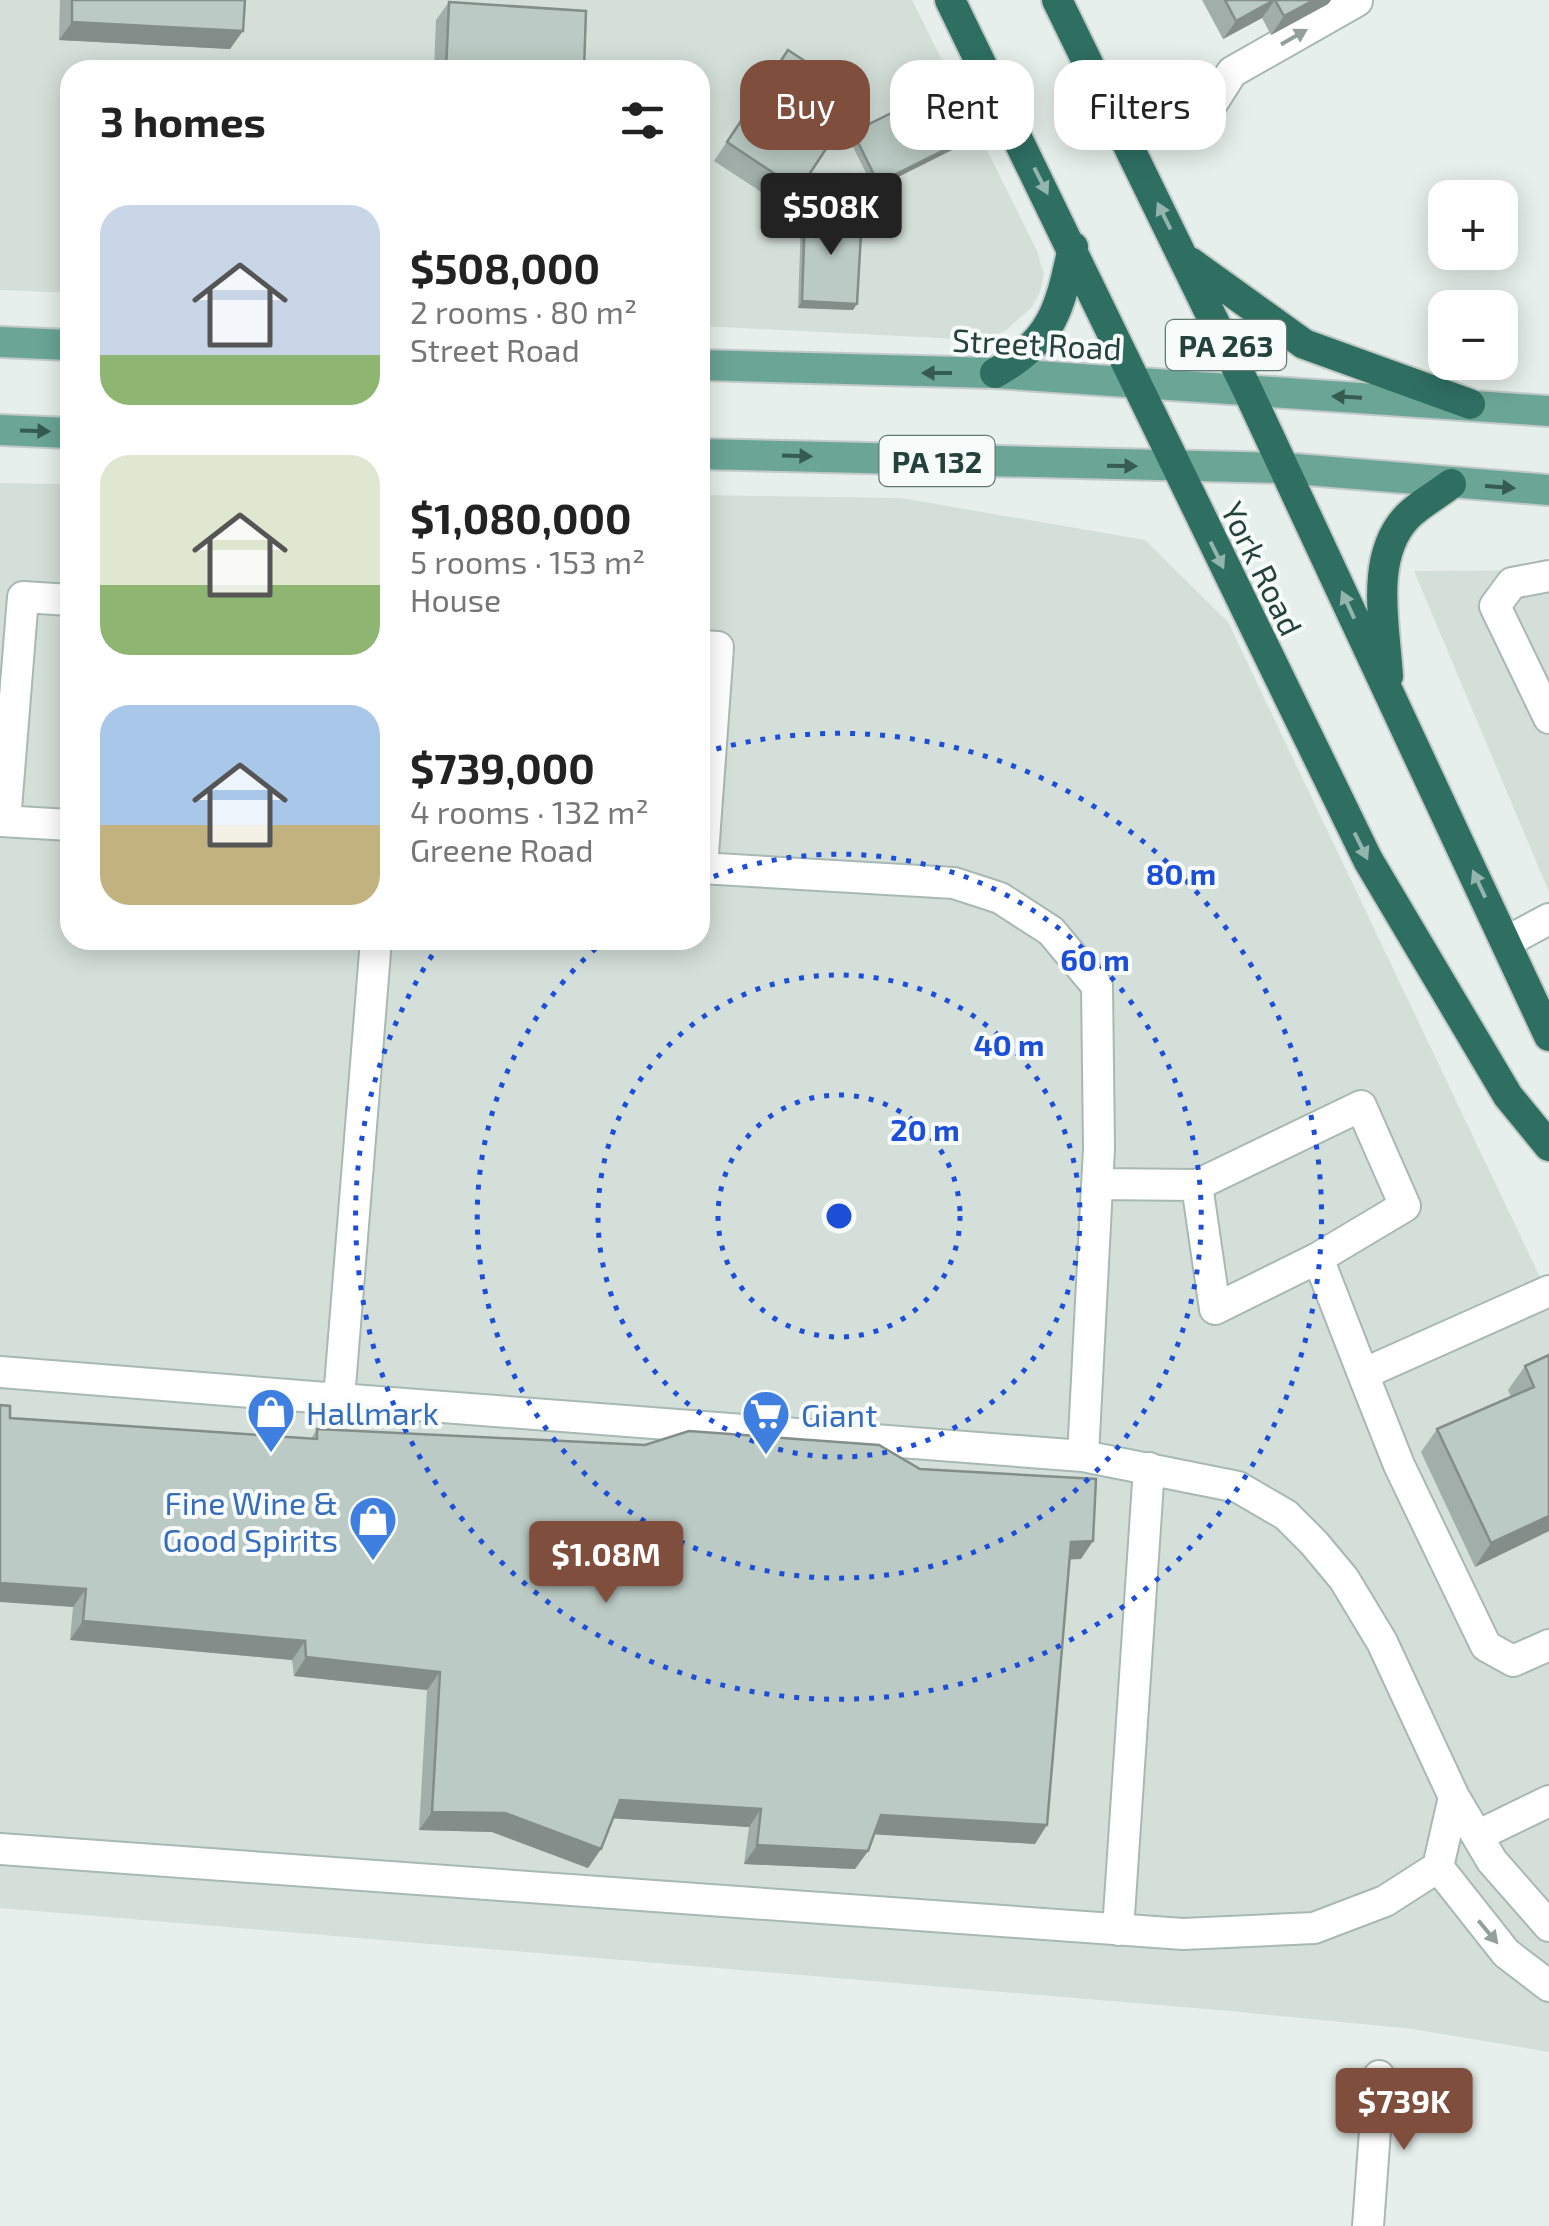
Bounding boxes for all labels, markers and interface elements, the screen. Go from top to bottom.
one-way arrow [1280,28,1308,46]
chip: Buy [740,60,870,150]
chip: Rent [890,60,1034,150]
chip: Filters [1054,60,1226,150]
icon: filters [615,93,670,148]
text: 3 homes [100,95,266,145]
one-way arrow [1032,167,1049,196]
pin: $508K [761,173,901,258]
map controls [1428,180,1518,380]
button: + [1428,180,1518,270]
text: $508K [783,186,879,224]
one-way arrow [1156,202,1173,231]
text: $508,000 [410,242,600,292]
icon: home [180,245,300,365]
button: − [1428,290,1518,380]
text: 2 rooms · 80 m² [410,292,637,330]
street label: Street Road [951,320,1123,366]
road number: PA 263 [1166,320,1286,370]
text: Street Road [410,330,580,368]
one-way arrow [920,365,952,381]
one-way arrow [1330,389,1362,405]
one-way arrow [20,424,51,440]
road number: PA 132 [880,436,994,486]
one-way arrow [782,449,814,465]
one-way arrow [1107,458,1139,474]
one-way arrow [1484,479,1516,495]
text: $1,080,000 [410,492,632,542]
icon: home [180,495,300,615]
street label: York Road [1214,495,1312,641]
one-way arrow [1209,540,1226,569]
text: 5 rooms · 153 m² [410,542,645,580]
text: House [410,580,501,618]
one-way arrow [1339,590,1356,619]
text: $739,000 [410,742,595,792]
icon: home [180,745,300,865]
text: 4 rooms · 132 m² [410,792,649,830]
text: Greene Road [410,830,594,868]
one-way arrow [1352,832,1369,861]
text: 80 m [1146,855,1216,891]
one-way arrow [1470,869,1487,898]
text: 60 m [1060,941,1130,977]
text: 40 m [974,1026,1044,1062]
text: 20 m [890,1111,960,1147]
centre of rings [821,1198,857,1234]
shop icon: Hallmark [245,1386,297,1454]
supermarket icon: Giant [740,1388,792,1456]
place label: Hallmark [306,1393,439,1431]
place label: Giant [801,1395,877,1433]
place label: Fine Wine & Good Spirits [162,1483,338,1558]
shop icon: Fine Wine & Good Spirits [347,1494,399,1562]
pin: $1.08M [525,1521,687,1606]
text: $1.08M [551,1534,661,1572]
one-way arrow [1477,1919,1499,1944]
pin: $739K [1334,2068,1474,2153]
text: $739K [1358,2081,1450,2119]

